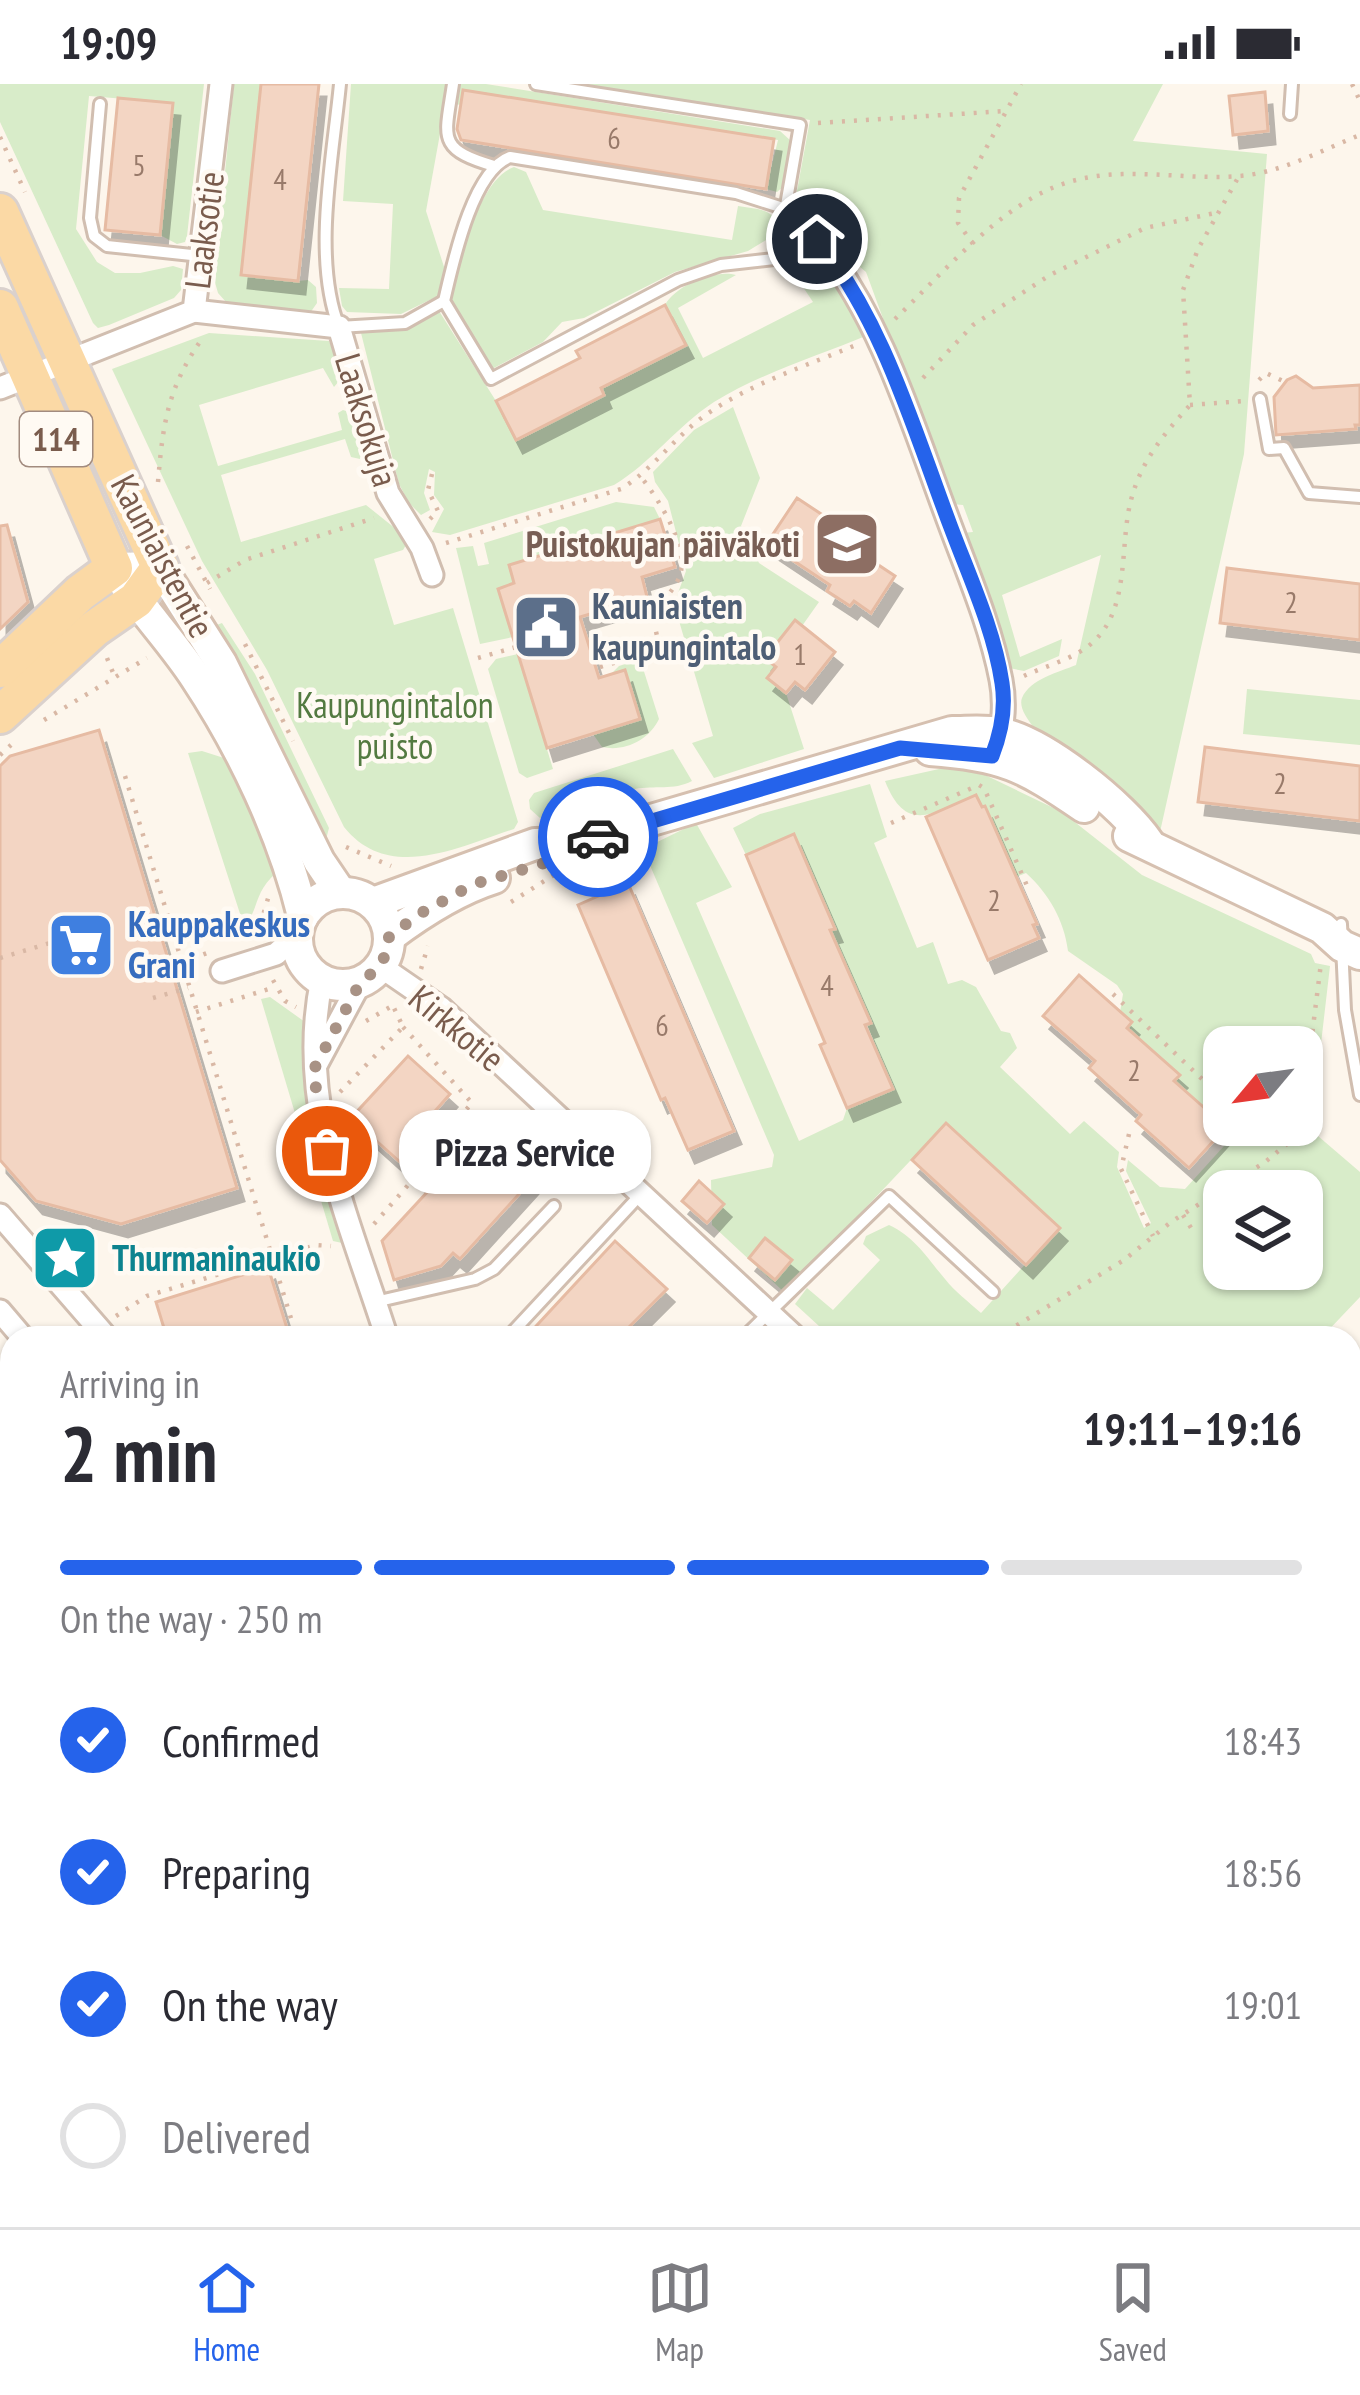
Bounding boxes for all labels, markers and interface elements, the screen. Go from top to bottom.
text: 19:09 [60,13,157,71]
house number: 6 [607,118,621,157]
house number: 5 [132,145,146,184]
house number: 4 [273,159,287,198]
street label: Laaksotie [173,169,234,291]
pin [766,188,868,290]
icon: home [784,206,850,272]
street label: Laaksokuja [325,348,410,492]
road number: 114 [20,412,92,466]
street label: Kauniaistentie [101,466,226,645]
school or university icon: Puistokujan päiväkoti [812,509,882,579]
place label: Puistokujan päiväkoti [526,520,800,567]
place label: Kauniaisten kaupungintalo [592,582,776,670]
house number: 2 [1284,582,1298,621]
public building icon: Kauniaisten kaupungintalo [511,592,581,662]
house number: 1 [793,634,807,673]
park label: Kaupungintalon puisto [296,681,494,769]
house number: 2 [1273,763,1287,802]
courier [538,777,658,897]
icon: car [565,804,631,870]
house number: 2 [987,880,1001,919]
place label: Kauppakeskus Grani [128,900,310,988]
supermarket icon: Kauppakeskus Grani [46,910,116,980]
house number: 4 [820,965,834,1004]
street label: Kirkkotie [400,974,515,1081]
house number: 6 [655,1005,669,1044]
north arrow [1203,1026,1323,1146]
map controls [1203,1026,1323,1290]
house number: 2 [1127,1050,1141,1089]
pin [276,1100,378,1202]
callout: Pizza Service [399,1109,651,1193]
icon: bag [294,1118,360,1184]
text: Pizza Service [435,1126,615,1177]
button: layers [1203,1170,1323,1290]
place icon: Thurmaninaukio [30,1223,100,1293]
place label: Thurmaninaukio [112,1234,321,1281]
text: Arriving in [60,1358,200,1409]
text: 19:11–19:16 [1083,1399,1302,1457]
text: 2 min [60,1403,218,1504]
text: On the way · 250 m [60,1593,322,1644]
icon: check [60,1707,126,1773]
text: Confirmed [162,1711,320,1769]
text: 18:43 [1224,1715,1302,1766]
icon: check [60,1839,126,1905]
text: Preparing [162,1843,311,1901]
text: 18:56 [1224,1847,1302,1898]
icon: check [60,1971,126,2037]
text: On the way [162,1975,338,2033]
text: 19:01 [1224,1979,1302,2030]
text: Delivered [162,2107,311,2165]
tab: Home [193,2255,260,2370]
tab: Map [647,2255,713,2370]
tab: Saved [1099,2255,1167,2370]

